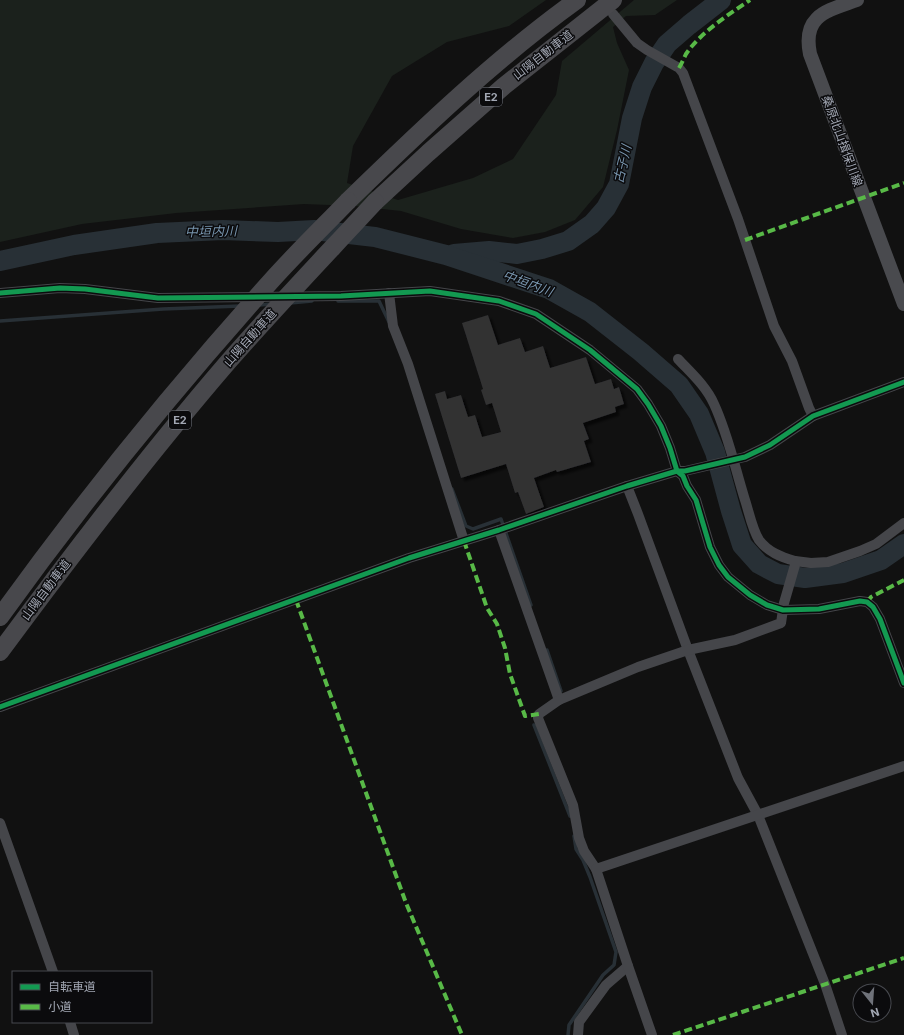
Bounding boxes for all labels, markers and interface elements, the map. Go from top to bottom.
street label: 山陽自動車道 [510,27,576,83]
road number: E2 [480,88,502,106]
street label: 桑原北山揖保川線 [819,93,866,189]
water label: 古子川 [610,141,635,185]
water label: 中垣内川 [185,223,239,239]
water label: 中垣内川 [501,267,557,300]
street label: 山陽自動車道 [220,306,279,369]
road number: E2 [169,411,191,429]
street label: 山陽自動車道 [18,556,73,623]
legend [12,971,152,1023]
text: 自転車道 [48,979,96,994]
north arrow [852,983,892,1023]
text: 小道 [48,999,72,1014]
text: N [869,1005,881,1020]

